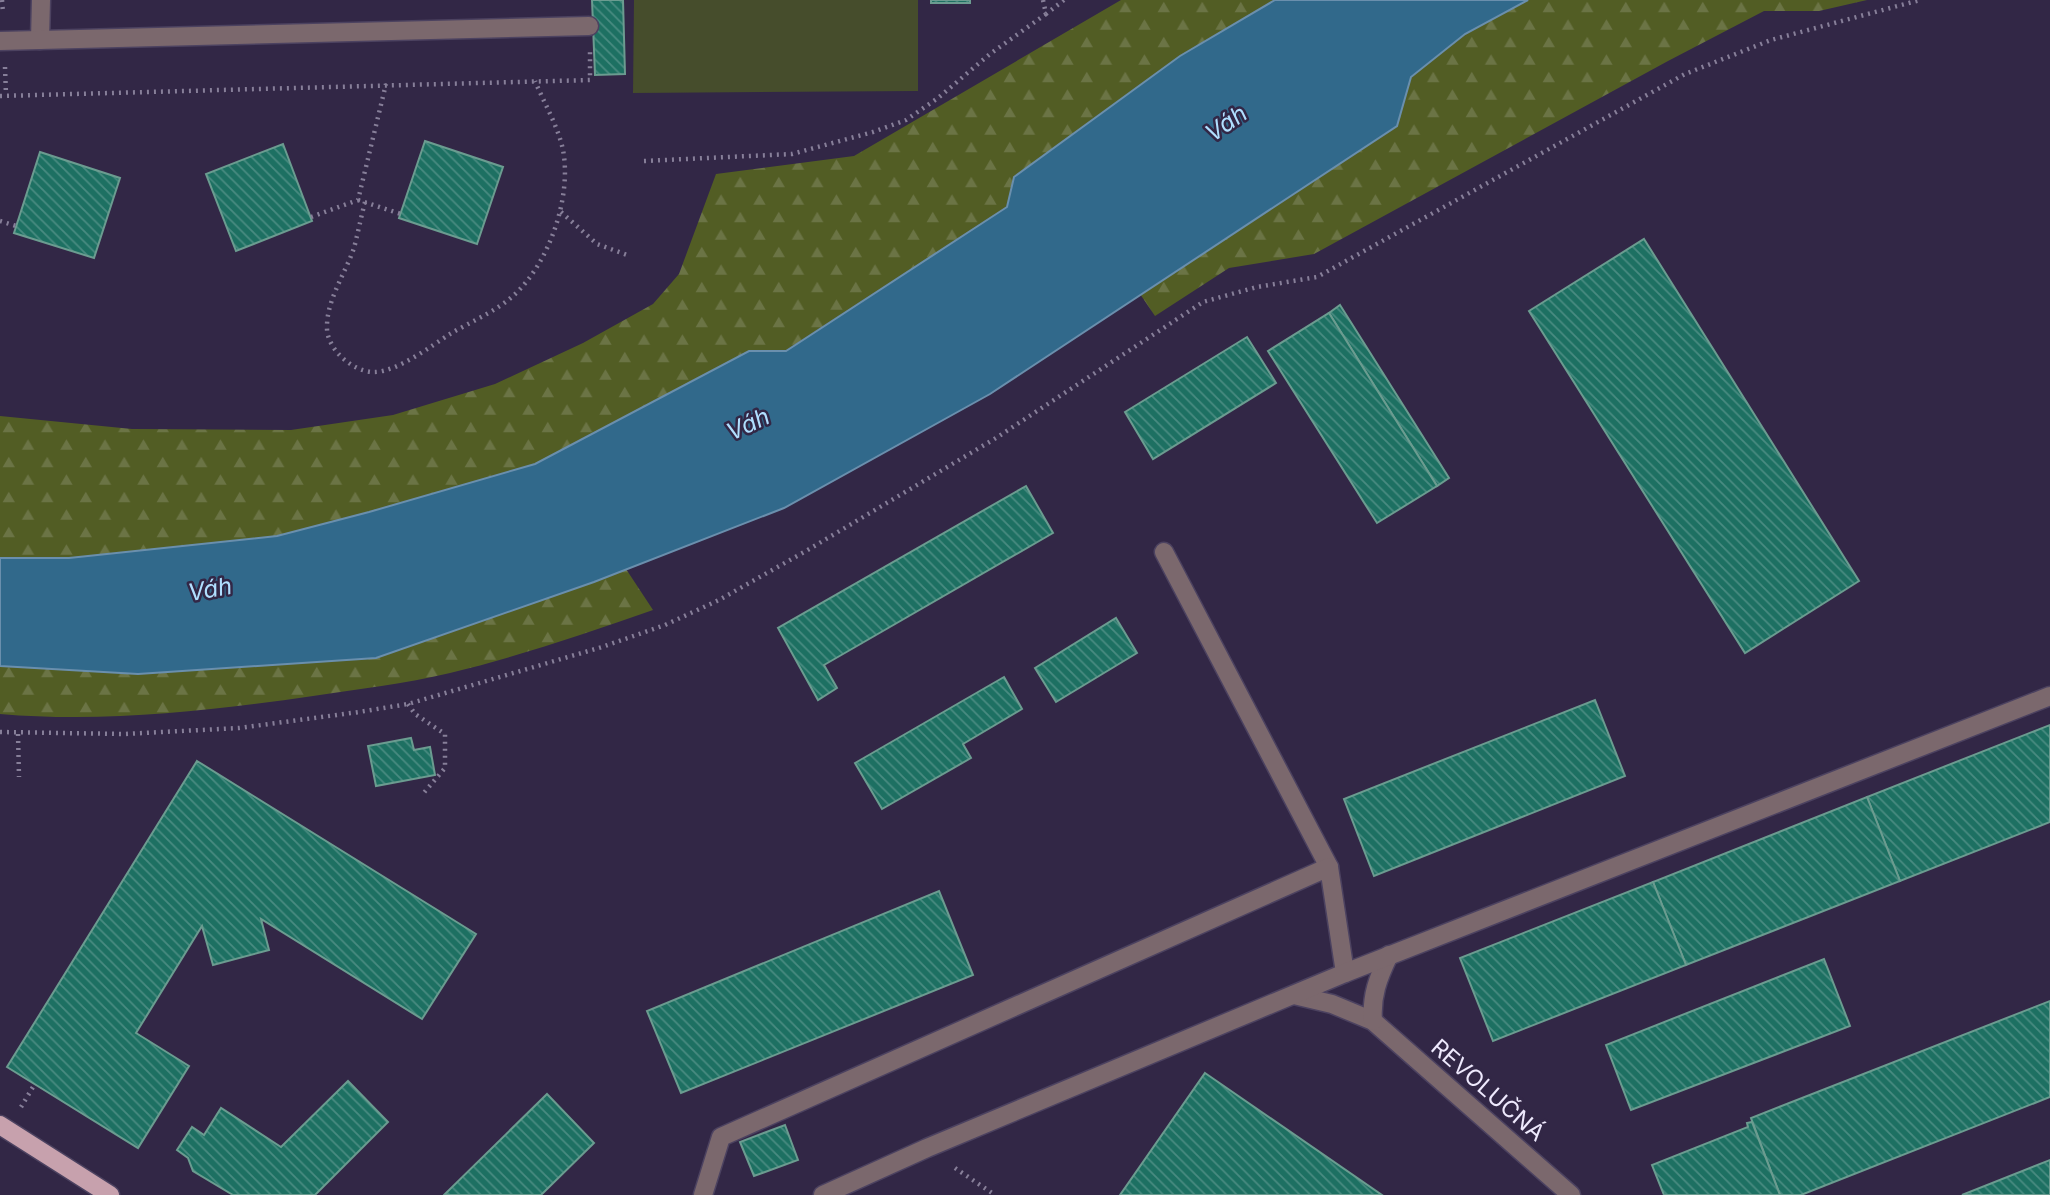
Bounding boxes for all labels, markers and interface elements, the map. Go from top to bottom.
water label: Váh [1200,98,1252,148]
water label: Váh [722,402,774,446]
water label: Váh [186,571,234,607]
street label: REVOLUČNÁ [1425,1033,1551,1147]

